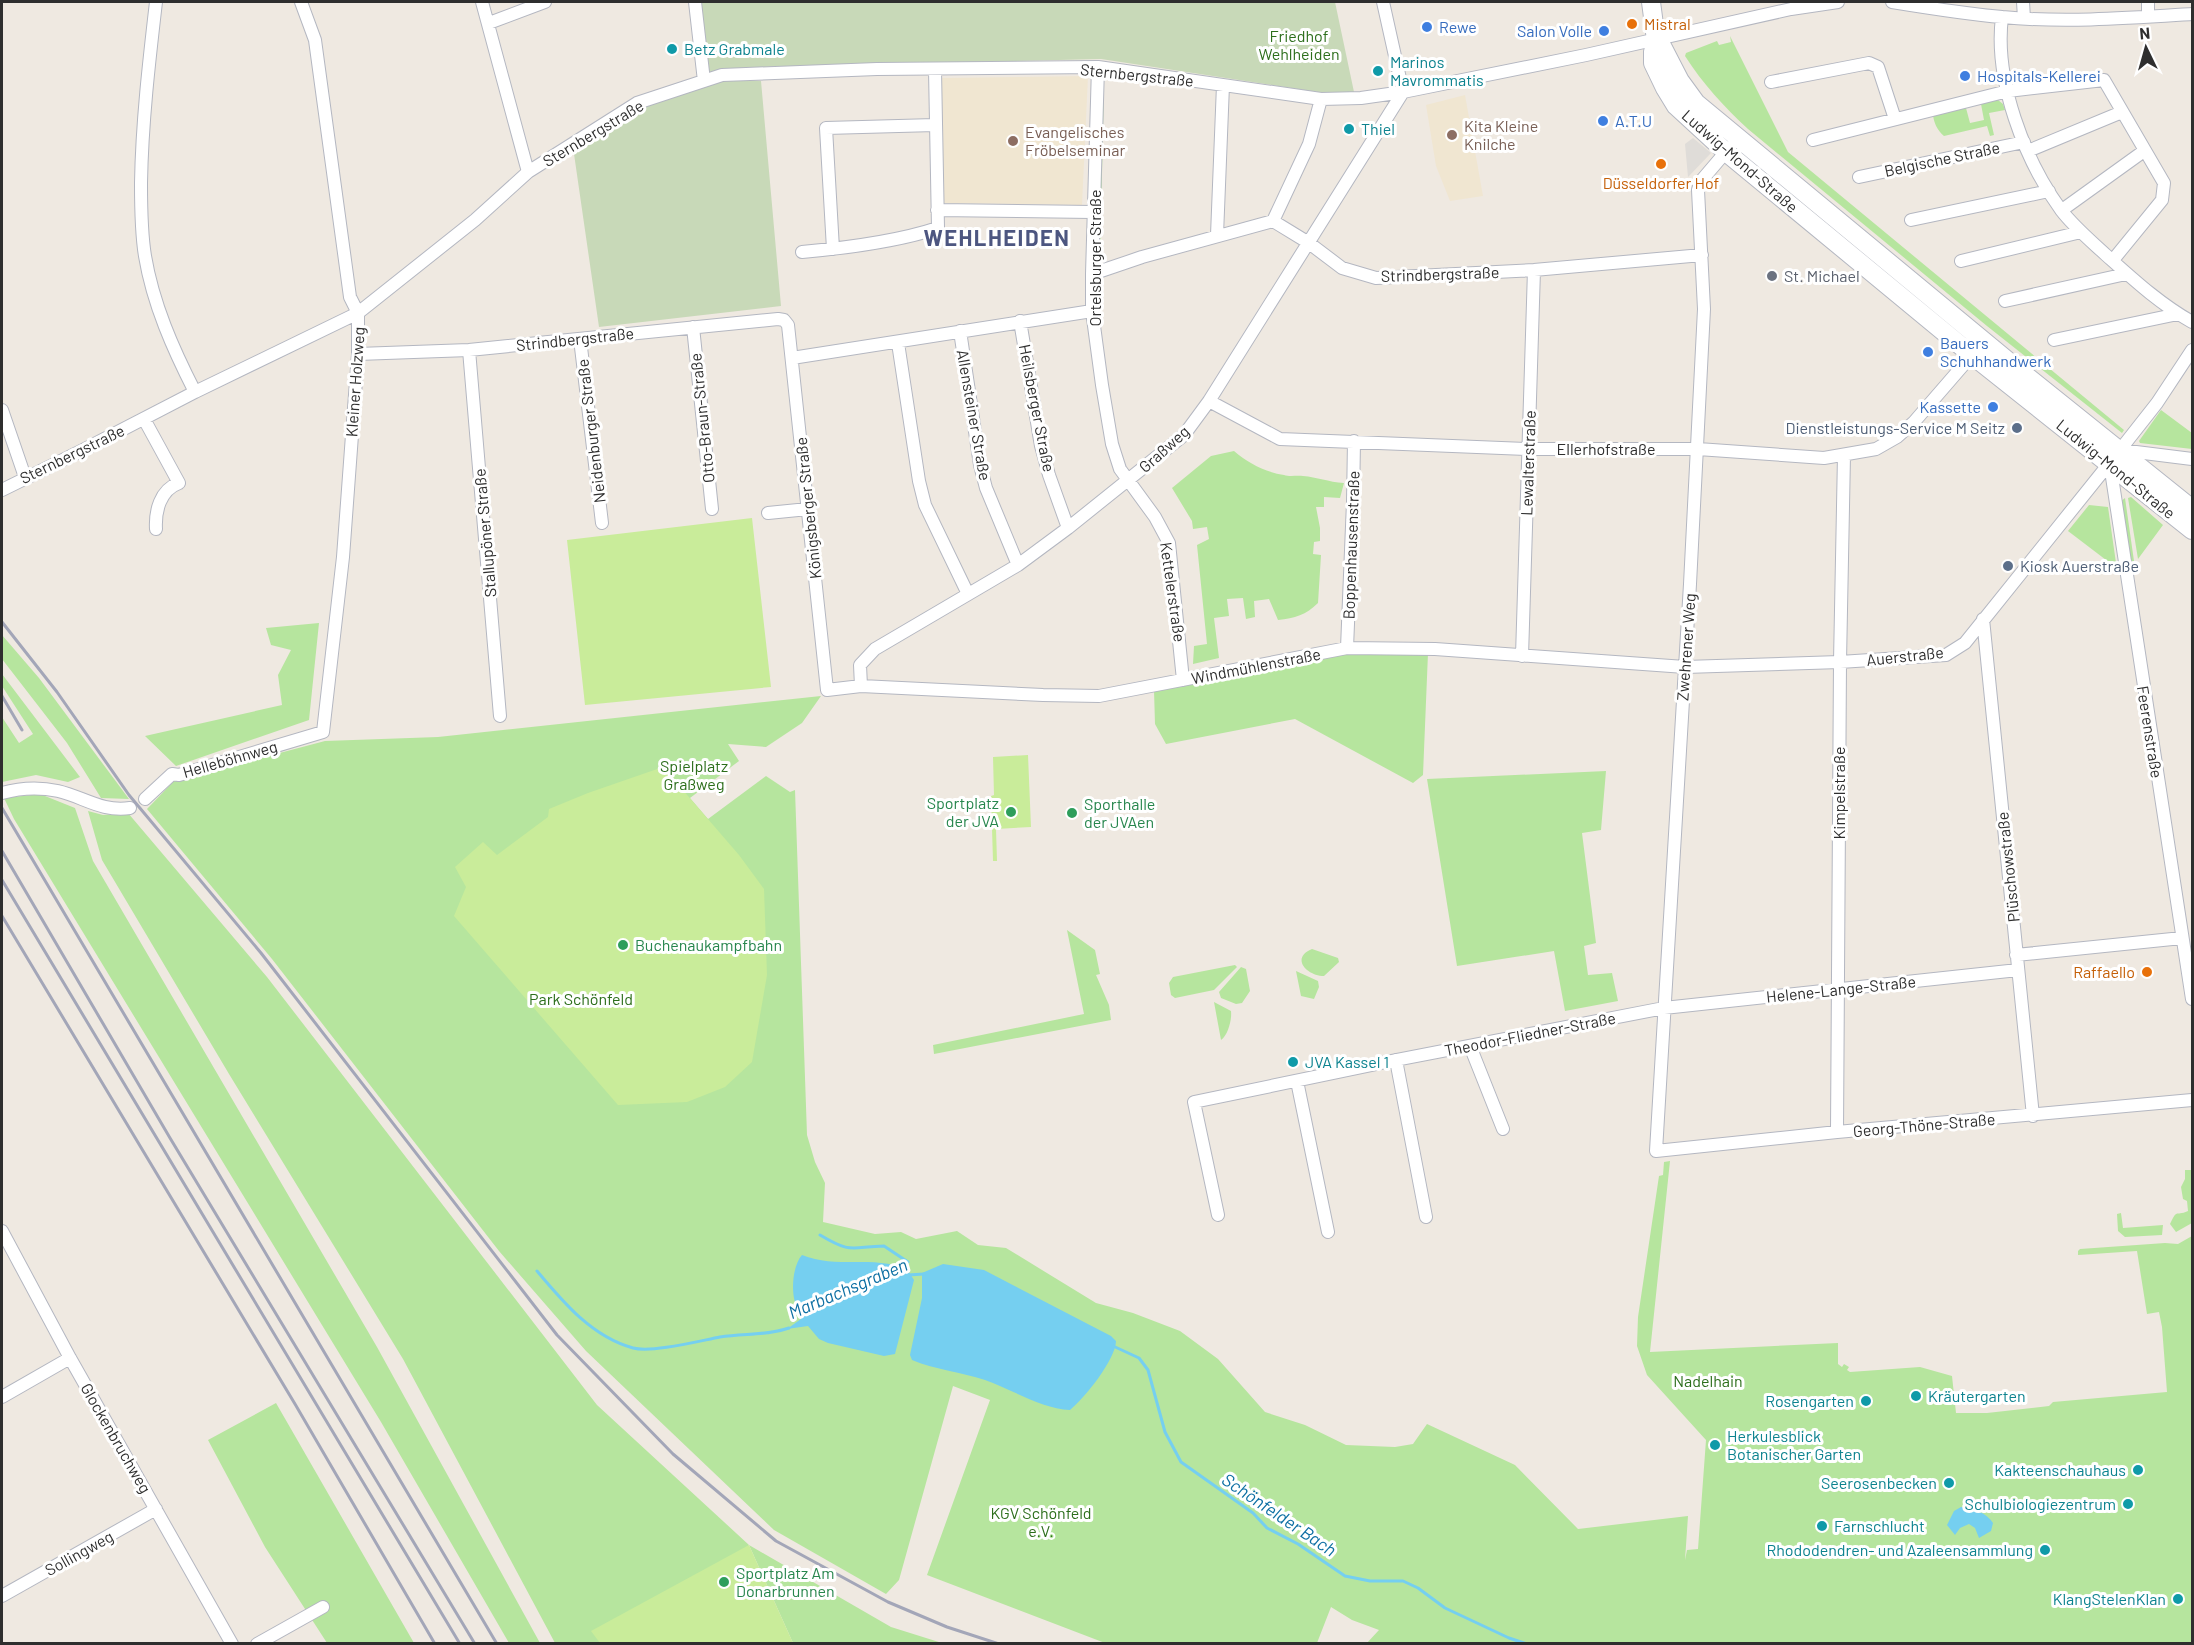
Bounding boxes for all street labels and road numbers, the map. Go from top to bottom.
street label: Sternbergstraße [1079,59,1195,90]
street label: Sternbergstraße [539,95,647,170]
street label: Ludwig-Mond-Straße [1679,105,1802,216]
street label: Belgische Straße [1882,137,2001,180]
street label: Ortelsburger Straße [1085,189,1104,327]
street label: Strindbergstraße [1380,262,1500,285]
street label: Strindbergstraße [515,323,635,354]
street label: Kleiner Holzweg [341,326,368,438]
street label: Heilsberger Straße [1016,342,1059,473]
street label: Allensteiner Straße [954,348,995,482]
street label: Otto-Braun-Straße [685,352,718,484]
street label: Neidenburger Straße [572,358,609,504]
street label: Lewalterstraße [1516,410,1539,516]
street label: Ludwig-Mond-Straße [2053,415,2179,522]
street label: Sternbergstraße [16,420,127,487]
street label: Graßweg [1135,421,1193,476]
street label: Königsberger Straße [791,436,824,580]
street label: Ellerhofstraße [1557,439,1655,458]
street label: Stallupöner Straße [469,468,500,598]
street label: Boppenhausenstraße [1338,470,1363,620]
street label: Kettelerstraße [1157,541,1190,643]
street label: Zwehrener Weg [1672,592,1699,701]
street label: Auerstraße [1865,642,1944,669]
street label: Windmühlenstraße [1189,644,1322,687]
street label: Feerenstraße [2134,684,2167,779]
street label: Helleböhnweg [180,736,279,781]
street label: Kimpelstraße [1829,747,1848,839]
street label: Plüschowstraße [1992,811,2023,923]
street label: Helene-Lange-Straße [1765,971,1917,1006]
street label: Theodor-Fliedner-Straße [1443,1008,1617,1059]
street label: Georg-Thöne-Straße [1852,1109,1996,1140]
street label: Glockenbruchweg [77,1379,156,1496]
street label: Sollingweg [41,1526,116,1579]

